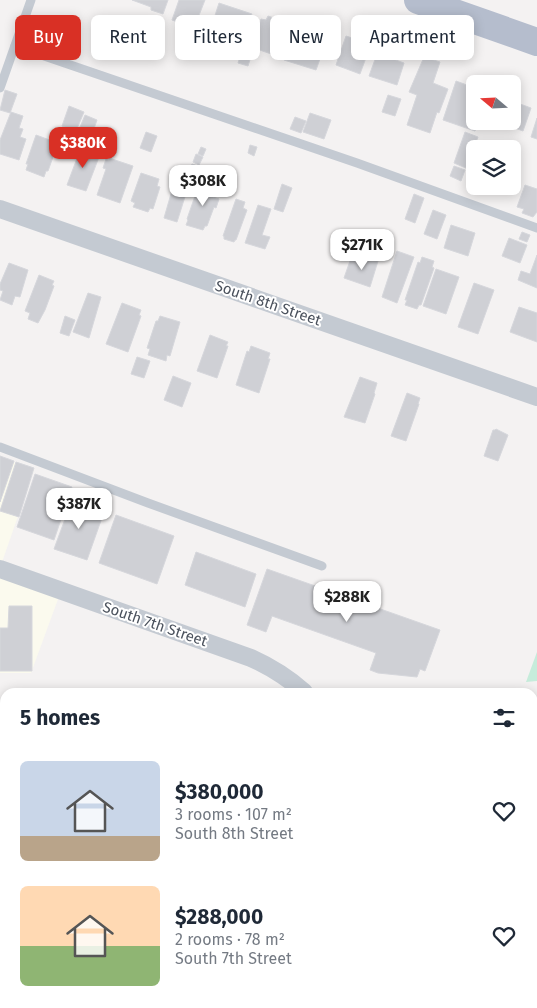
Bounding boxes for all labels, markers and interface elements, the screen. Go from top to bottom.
chip: Buy [15,15,81,60]
chip: Rent [91,15,165,60]
chip: Filters [175,15,260,60]
chip: New [270,15,341,60]
chip: Apartment [351,15,474,60]
north arrow [466,75,521,130]
map controls [466,75,521,195]
pin: $380K [48,126,118,169]
text: $380K [60,133,106,152]
button: layers [466,140,521,195]
pin: $308K [168,164,238,207]
text: $308K [180,171,226,190]
pin: $271K [327,228,397,271]
text: $271K [341,235,383,254]
street label: South 8th Street [213,276,324,330]
pin: $387K [44,488,114,530]
text: $387K [57,494,101,513]
pin: $288K [312,580,382,623]
text: $288K [324,587,370,606]
street label: South 7th Street [100,598,210,651]
icon: filters [490,704,518,732]
text: 5 homes [20,705,100,731]
text: $380,000 [175,779,264,805]
icon: home [60,781,120,841]
icon: heart [490,797,518,825]
text: 3 rooms · 107 m² [175,805,292,824]
text: South 8th Street [175,824,293,843]
text: $288,000 [175,904,263,930]
icon: home [60,906,120,966]
icon: heart [490,922,518,950]
text: 2 rooms · 78 m² [175,930,285,949]
text: South 7th Street [175,949,292,968]

